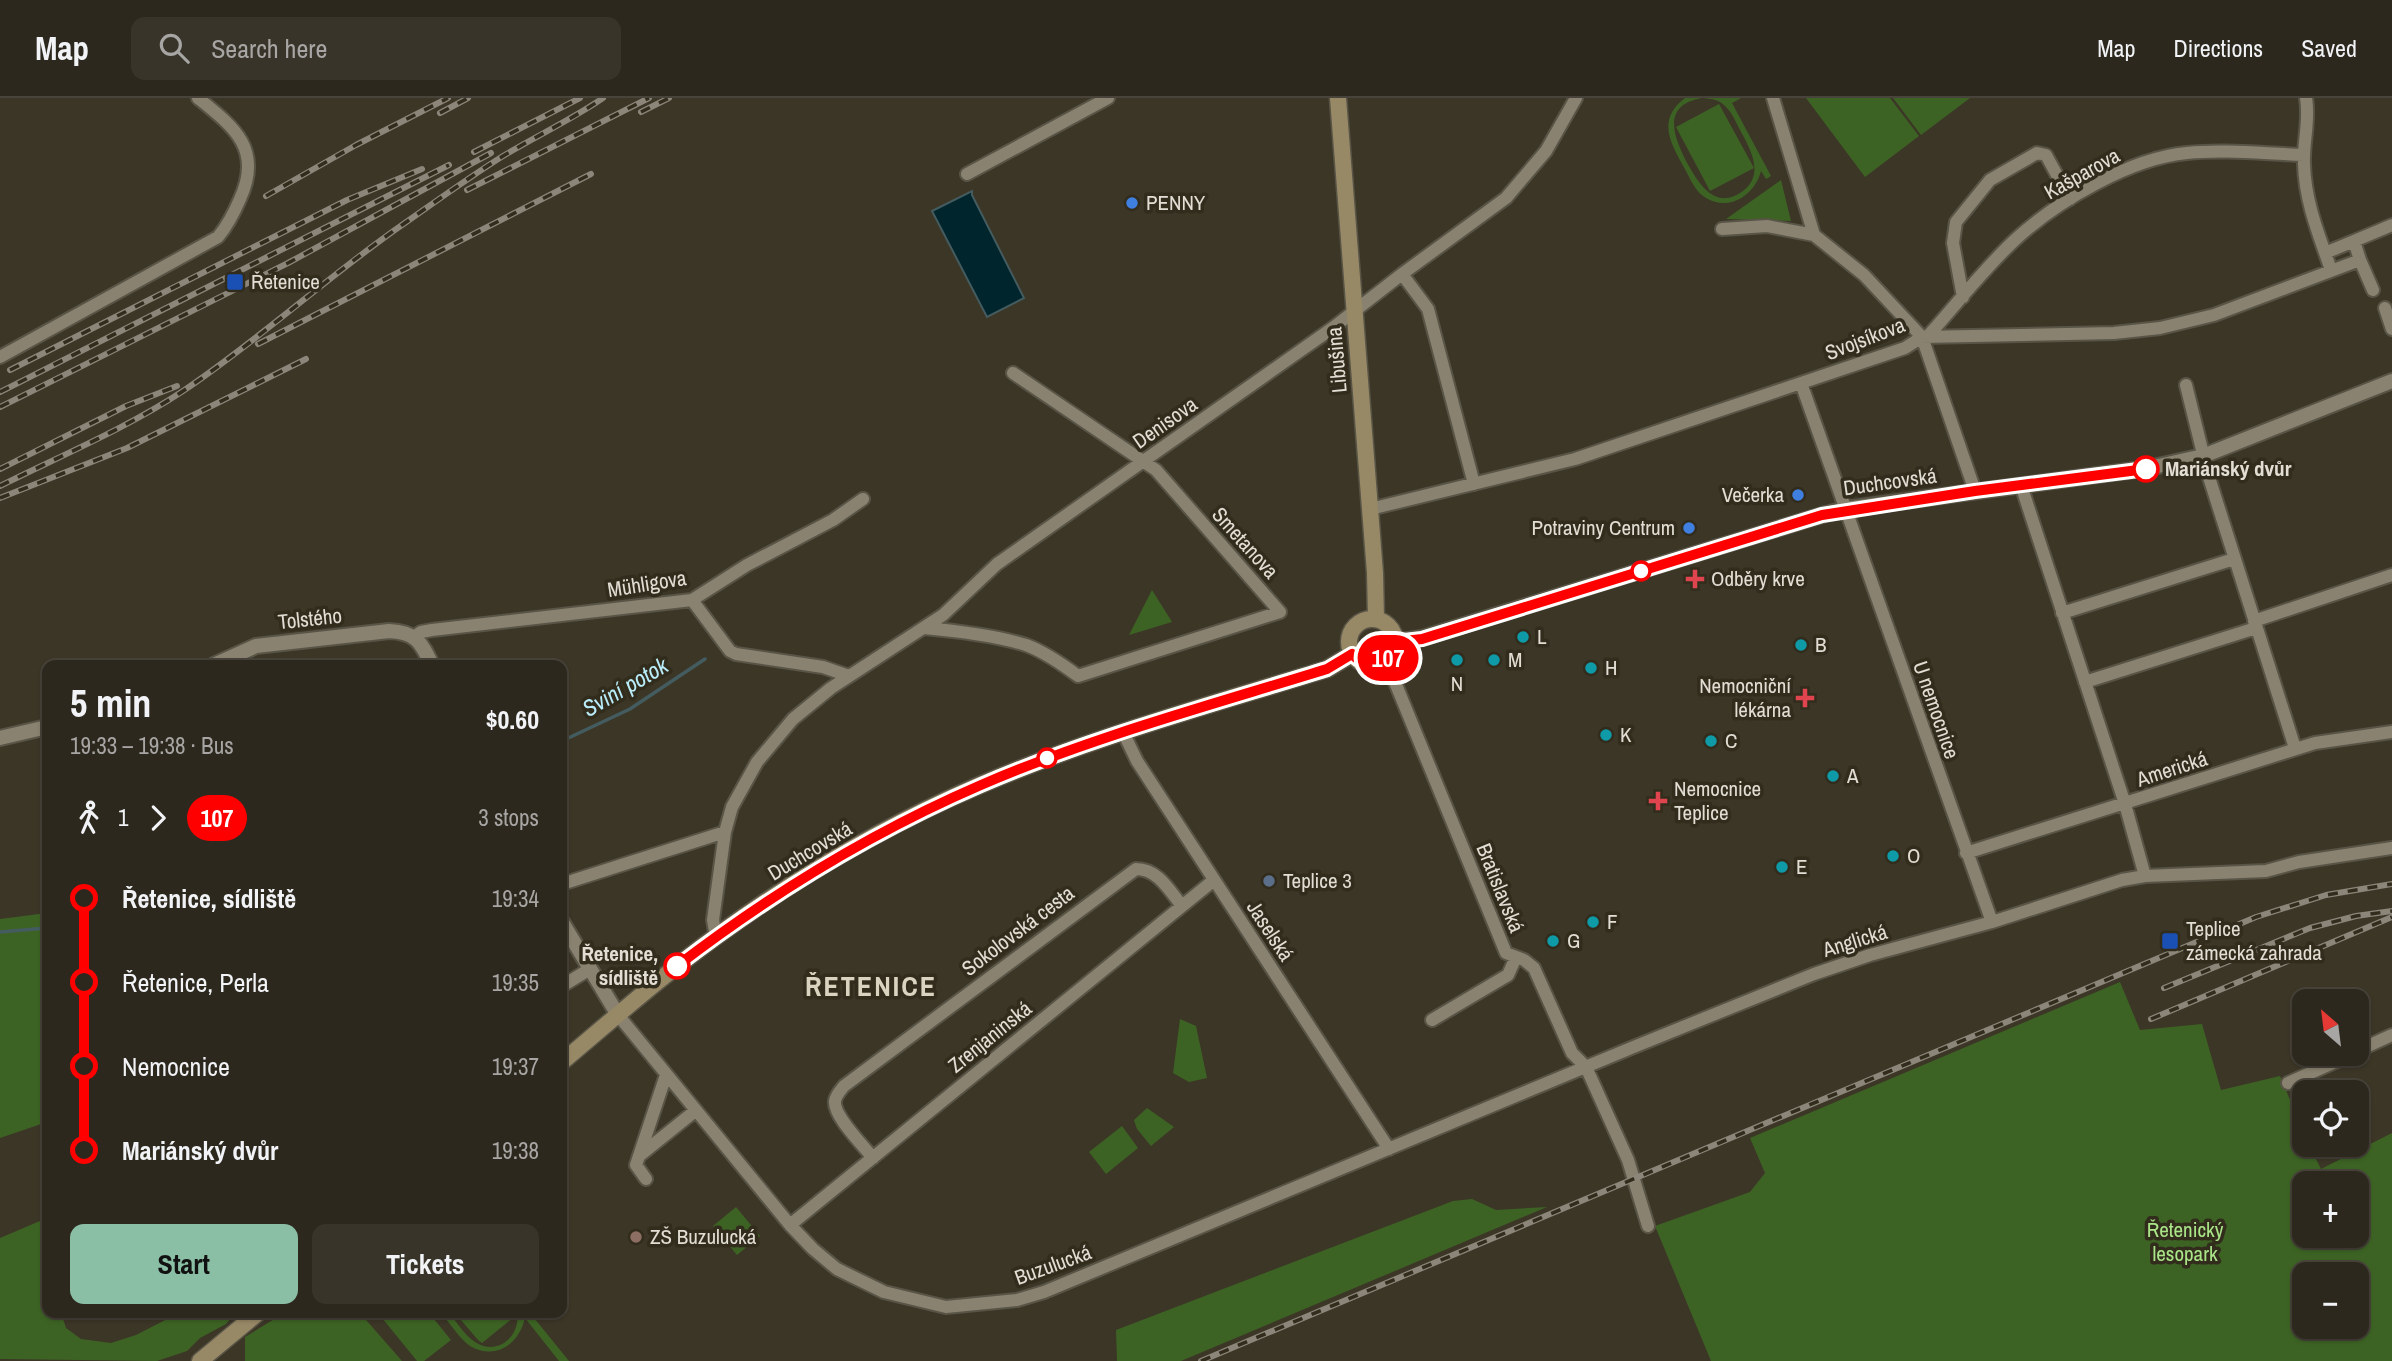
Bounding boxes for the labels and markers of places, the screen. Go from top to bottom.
place label: PENNY [1146,188,1206,217]
marker: PENNY [1124,195,1140,211]
place label: Řetenice [251,267,320,296]
marker: Řetenice [225,272,245,292]
place label: Mariánský dvůr [2165,454,2292,483]
marker: Mariánský dvůr [2133,456,2159,482]
place label: Večerka [1722,480,1784,509]
marker: Večerka [1790,487,1806,503]
place label: Potraviny Centrum [1531,513,1675,542]
marker: Potraviny Centrum [1681,520,1697,536]
unlabelled marker [1631,561,1651,581]
place label: Odběry krve [1711,564,1805,593]
marker: Odběry krve [1685,569,1705,589]
place label: L [1537,622,1547,651]
marker: L [1515,629,1531,645]
place label: B [1815,630,1827,659]
marker: B [1793,637,1809,653]
place label: M [1508,645,1522,674]
marker: N [1449,652,1465,668]
marker: M [1486,652,1502,668]
place label: H [1605,653,1617,682]
marker: H [1583,660,1599,676]
place label: N [1451,669,1463,698]
place label: Nemocniční lékárna [1699,671,1791,724]
marker: Nemocniční lékárna [1797,690,1813,706]
place label: K [1620,720,1632,749]
place label: C [1725,726,1737,755]
marker: K [1598,727,1614,743]
marker: C [1703,733,1719,749]
unlabelled marker [1037,748,1057,768]
place label: A [1846,761,1859,790]
marker: A [1825,768,1841,784]
place label: Nemocnice Teplice [1674,774,1761,827]
marker: Nemocnice Teplice [1648,791,1668,811]
place label: O [1907,841,1920,870]
marker: O [1885,848,1901,864]
place label: E [1796,852,1808,881]
marker: E [1774,859,1790,875]
place label: Teplice 3 [1283,866,1352,895]
marker: Teplice 3 [1261,873,1277,889]
place label: F [1607,907,1618,936]
marker: F [1585,914,1601,930]
place label: Teplice zámecká zahrada [2186,914,2322,967]
place label: G [1567,926,1580,955]
marker: Teplice zámecká zahrada [2160,931,2180,951]
marker: G [1545,933,1561,949]
place label: Řetenice, sídliště [581,939,658,992]
marker: Řetenice, sídliště [664,953,690,979]
place label: ZŠ Buzulucká [650,1222,757,1251]
marker: ZŠ Buzulucká [628,1229,644,1245]

